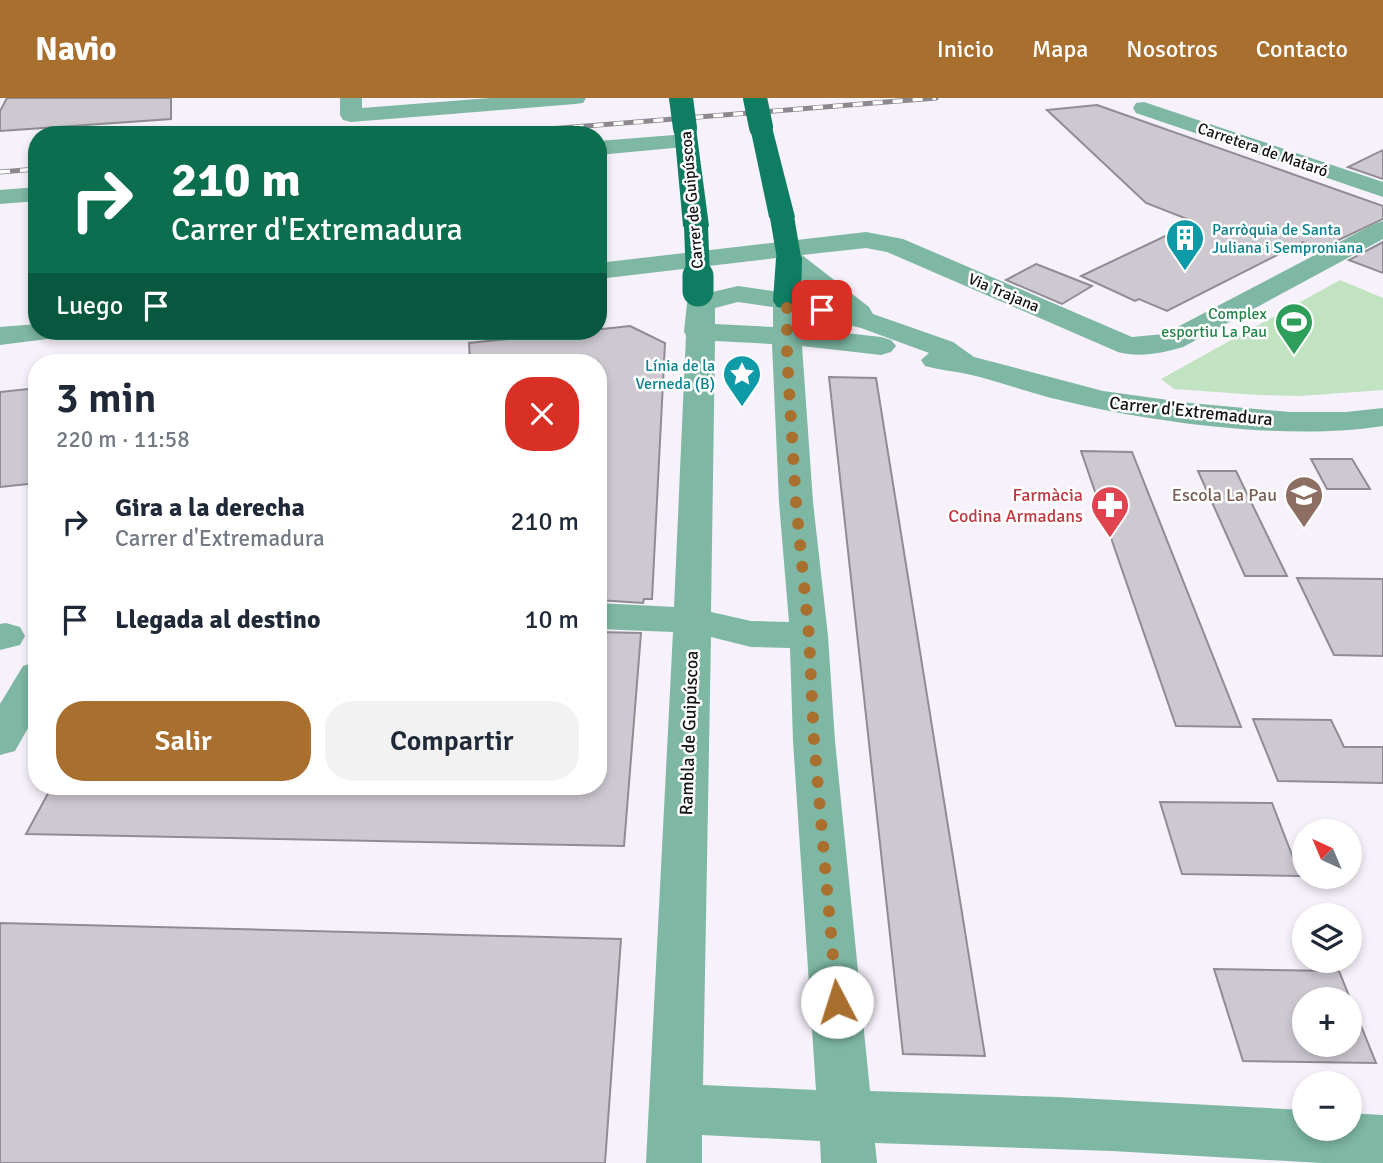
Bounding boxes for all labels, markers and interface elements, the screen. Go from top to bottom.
text: Navio [35,29,117,70]
text: Inicio [937,34,994,64]
text: Mapa [1032,34,1088,64]
text: Nosotros [1126,34,1218,64]
text: Contacto [1256,34,1348,64]
street label: Carretera de Mataró [1195,118,1330,182]
street label: Carrer de Guipúscoa [676,130,708,270]
text: 210 m [171,150,301,210]
icon: right [56,154,147,245]
text: Carrer d'Extremadura [171,210,463,249]
building icon: Parròquia de Santa Juliana i Semproniana [1164,217,1206,272]
place label: Parròquia de Santa Juliana i Semproniana [1212,220,1363,258]
street label: Via Trajana [965,269,1042,317]
pin [792,280,852,340]
icon: arrive [137,287,175,325]
text: Luego [56,290,123,322]
icon: arrive [803,291,841,329]
sports icon: Complex esportiu La Pau [1273,301,1315,356]
place label: Complex esportiu La Pau [1161,304,1268,342]
place icon: Línia de la Verneda (B) [721,353,763,408]
place label: Línia de la Verneda (B) [636,356,715,394]
text: 3 min [56,373,157,424]
button: close [505,377,579,451]
street label: Carrer d'Extremadura [1108,391,1274,431]
text: 220 m · 11:58 [56,425,190,454]
school or university icon: Escola La Pau [1283,474,1325,529]
place label: Farmàcia Codina Armadans [948,484,1083,527]
pharmacy icon: Farmàcia Codina Armadans [1089,484,1131,539]
place label: Escola La Pau [1172,484,1277,506]
text: Gira a la derecha [115,492,305,524]
icon: right [56,503,94,541]
text: 210 m [510,506,579,538]
text: Carrer d'Extremadura [115,524,325,553]
icon: arrive [56,601,94,639]
text: Llegada al destino [115,604,321,636]
text: 10 m [524,604,579,636]
street label: Rambla de Guipúscoa [675,650,703,816]
button: Salir [56,701,311,781]
button: Compartir [325,701,579,781]
north arrow [1292,819,1362,889]
map controls [1292,819,1362,1141]
button: layers [1292,903,1362,973]
position arrow [800,965,874,1039]
button: + [1292,987,1362,1057]
button: − [1292,1071,1362,1141]

